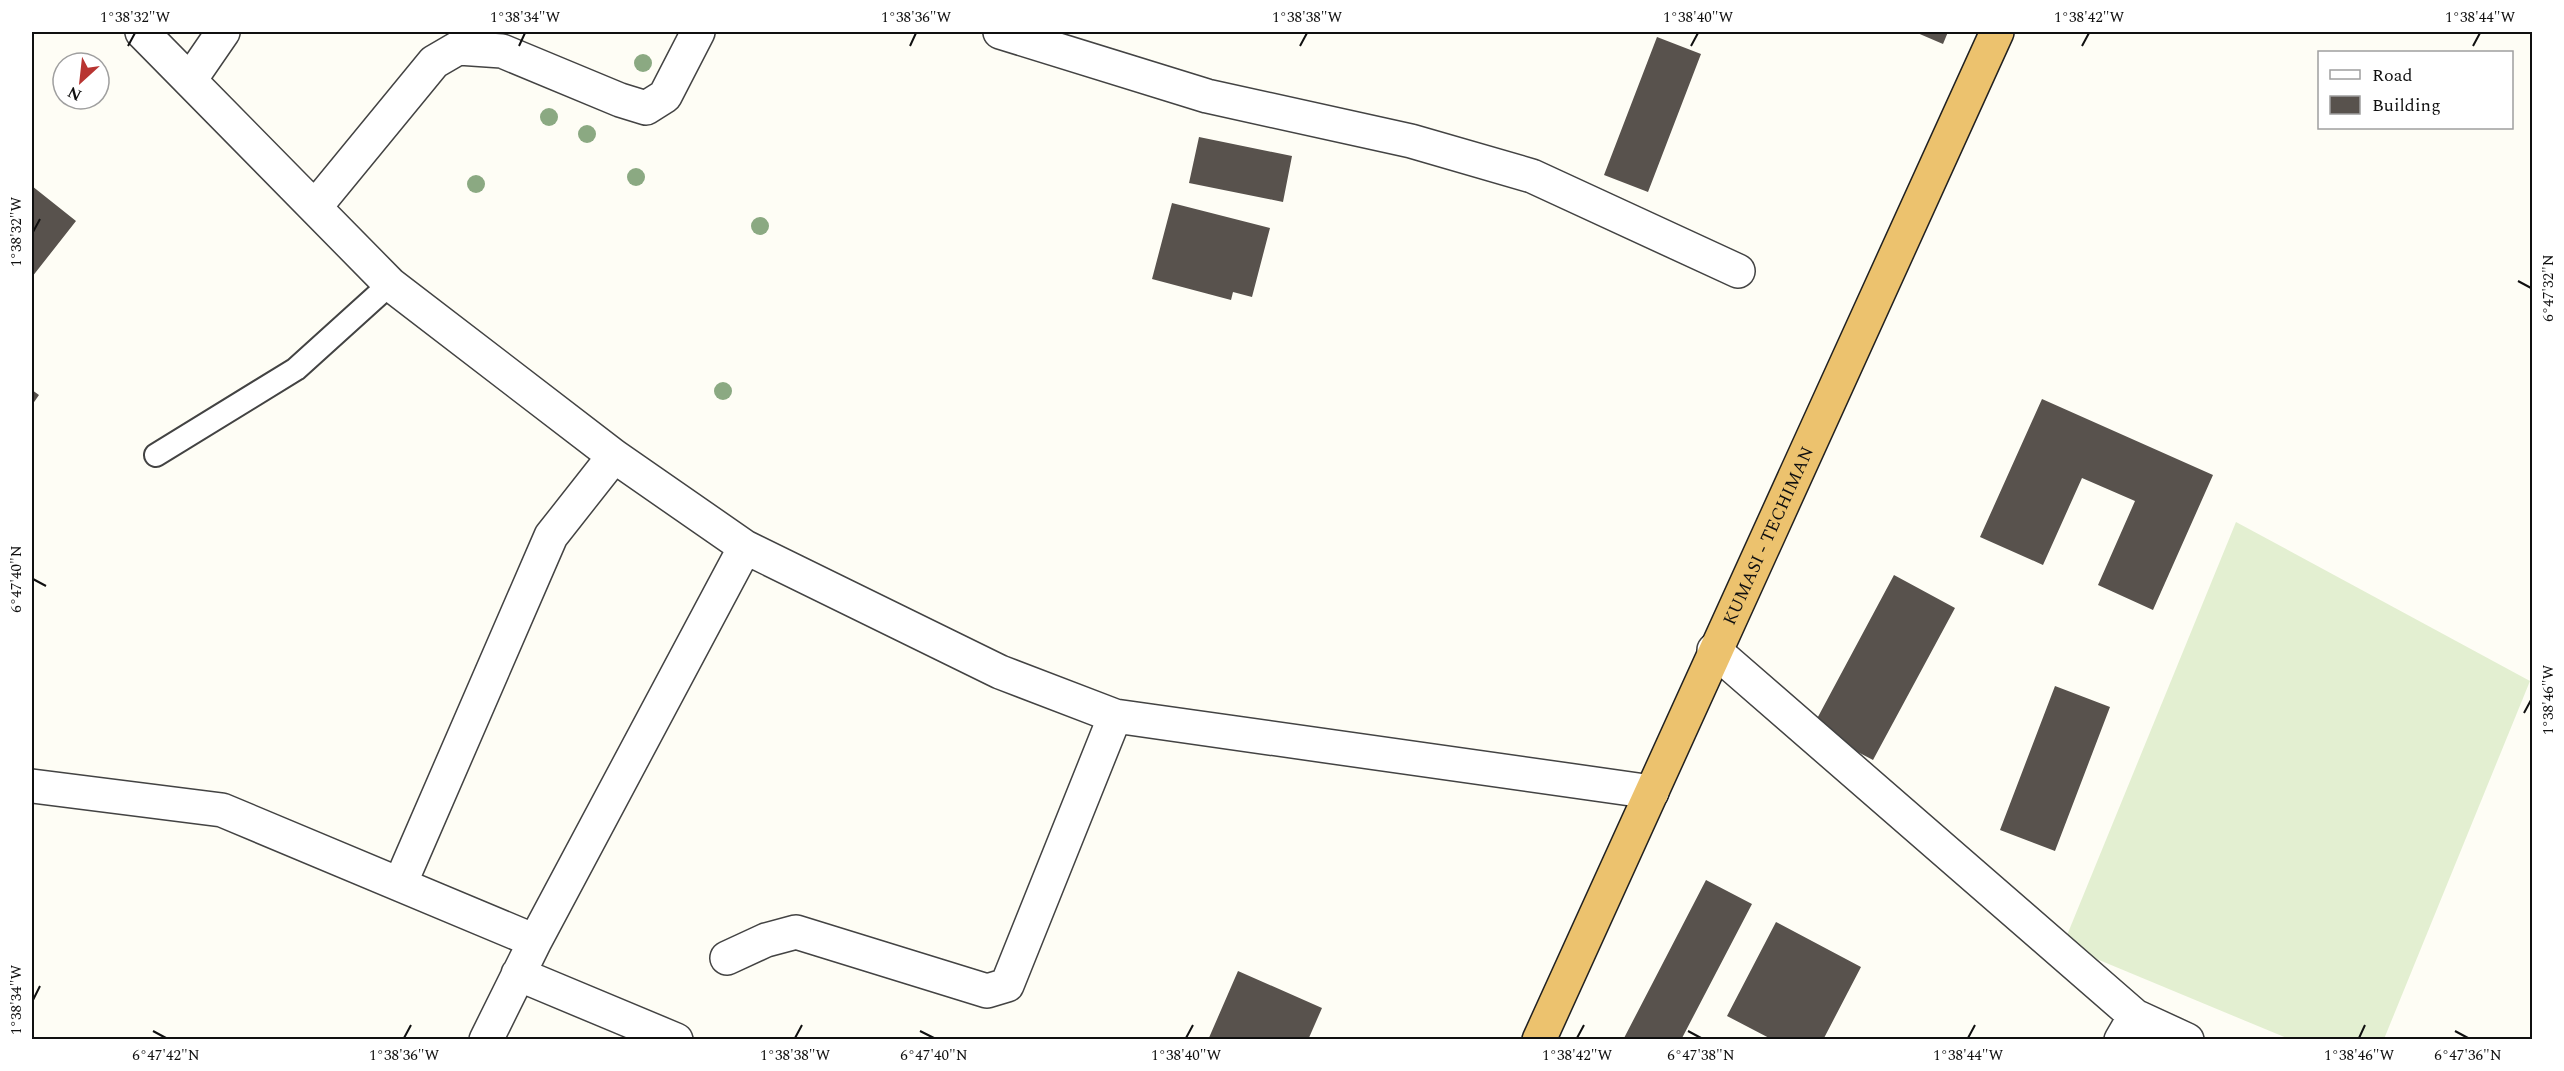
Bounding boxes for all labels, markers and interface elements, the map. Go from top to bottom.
text: 1°38'32"W [100,6,170,29]
text: 1°38'34"W [490,6,560,29]
text: 1°38'36"W [881,6,951,29]
text: 1°38'38"W [1272,6,1342,29]
text: 1°38'40"W [1663,6,1733,29]
text: 1°38'42"W [2054,6,2124,29]
text: 1°38'44"W [2445,6,2515,29]
north arrow [51,51,111,111]
legend [2318,51,2513,129]
text: Road [2372,62,2413,89]
text: N [63,80,86,107]
text: Building [2372,92,2441,119]
text: 1°38'32"W [5,197,28,267]
text: 6°47'32"N [2537,254,2560,322]
street label: KUMASI - TECHIMAN [1716,442,1821,629]
text: 6°47'40"N [5,545,28,613]
text: 1°38'46"W [2537,665,2560,735]
text: 1°38'34"W [5,965,28,1035]
text: 6°47'42"N [132,1044,200,1067]
text: 1°38'36"W [369,1044,439,1067]
text: 1°38'38"W [760,1044,830,1067]
text: 6°47'40"N [900,1044,968,1067]
text: 1°38'40"W [1151,1044,1221,1067]
text: 1°38'42"W [1542,1044,1612,1067]
text: 6°47'38"N [1667,1044,1735,1067]
text: 1°38'44"W [1933,1044,2003,1067]
text: 1°38'46"W [2324,1044,2394,1067]
text: 6°47'36"N [2434,1044,2502,1067]

